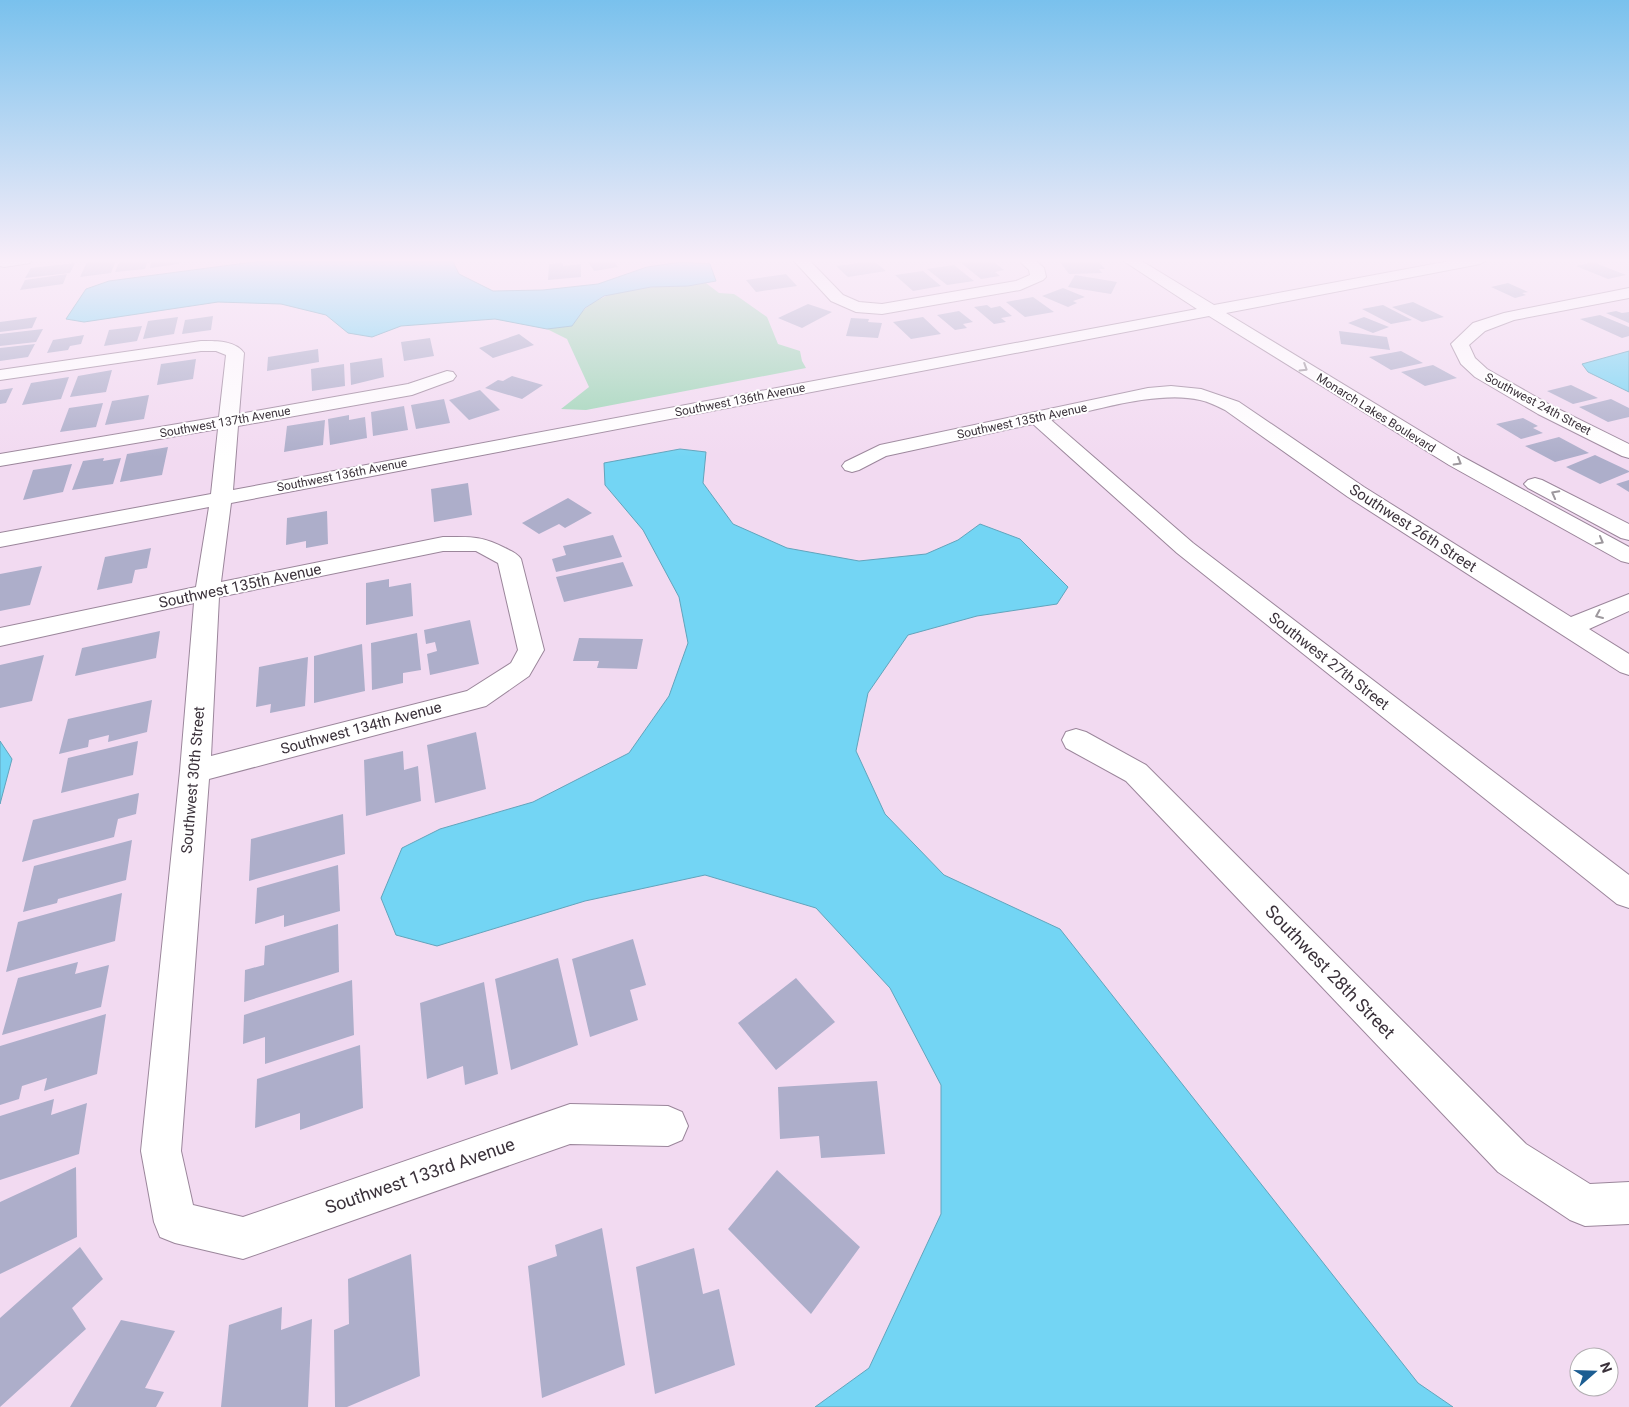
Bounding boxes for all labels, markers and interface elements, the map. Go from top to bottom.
one-way arrow [1299,362,1308,372]
street label: Southwest 24th Street [1483,370,1594,438]
street label: Monarch Lakes Boulevard [1314,371,1438,455]
street label: Southwest 136th Avenue [674,380,806,420]
street label: Southwest 135th Avenue [956,400,1088,442]
street label: Southwest 137th Avenue [158,404,292,440]
street label: Southwest 136th Avenue [276,455,408,495]
one-way arrow [1453,456,1462,466]
street label: Southwest 26th Street [1346,480,1480,576]
one-way arrow [1551,490,1560,500]
one-way arrow [1595,534,1604,544]
street label: Southwest 135th Avenue [157,560,323,612]
street label: Southwest 27th Street [1265,608,1393,714]
one-way arrow [1595,609,1604,620]
street label: Southwest 134th Avenue [279,698,443,758]
street label: Southwest 30th Street [178,706,208,854]
street label: Southwest 28th Street [1261,901,1400,1043]
street label: Southwest 133rd Avenue [322,1133,517,1218]
north arrow [1569,1347,1619,1397]
text: N [1597,1360,1615,1375]

